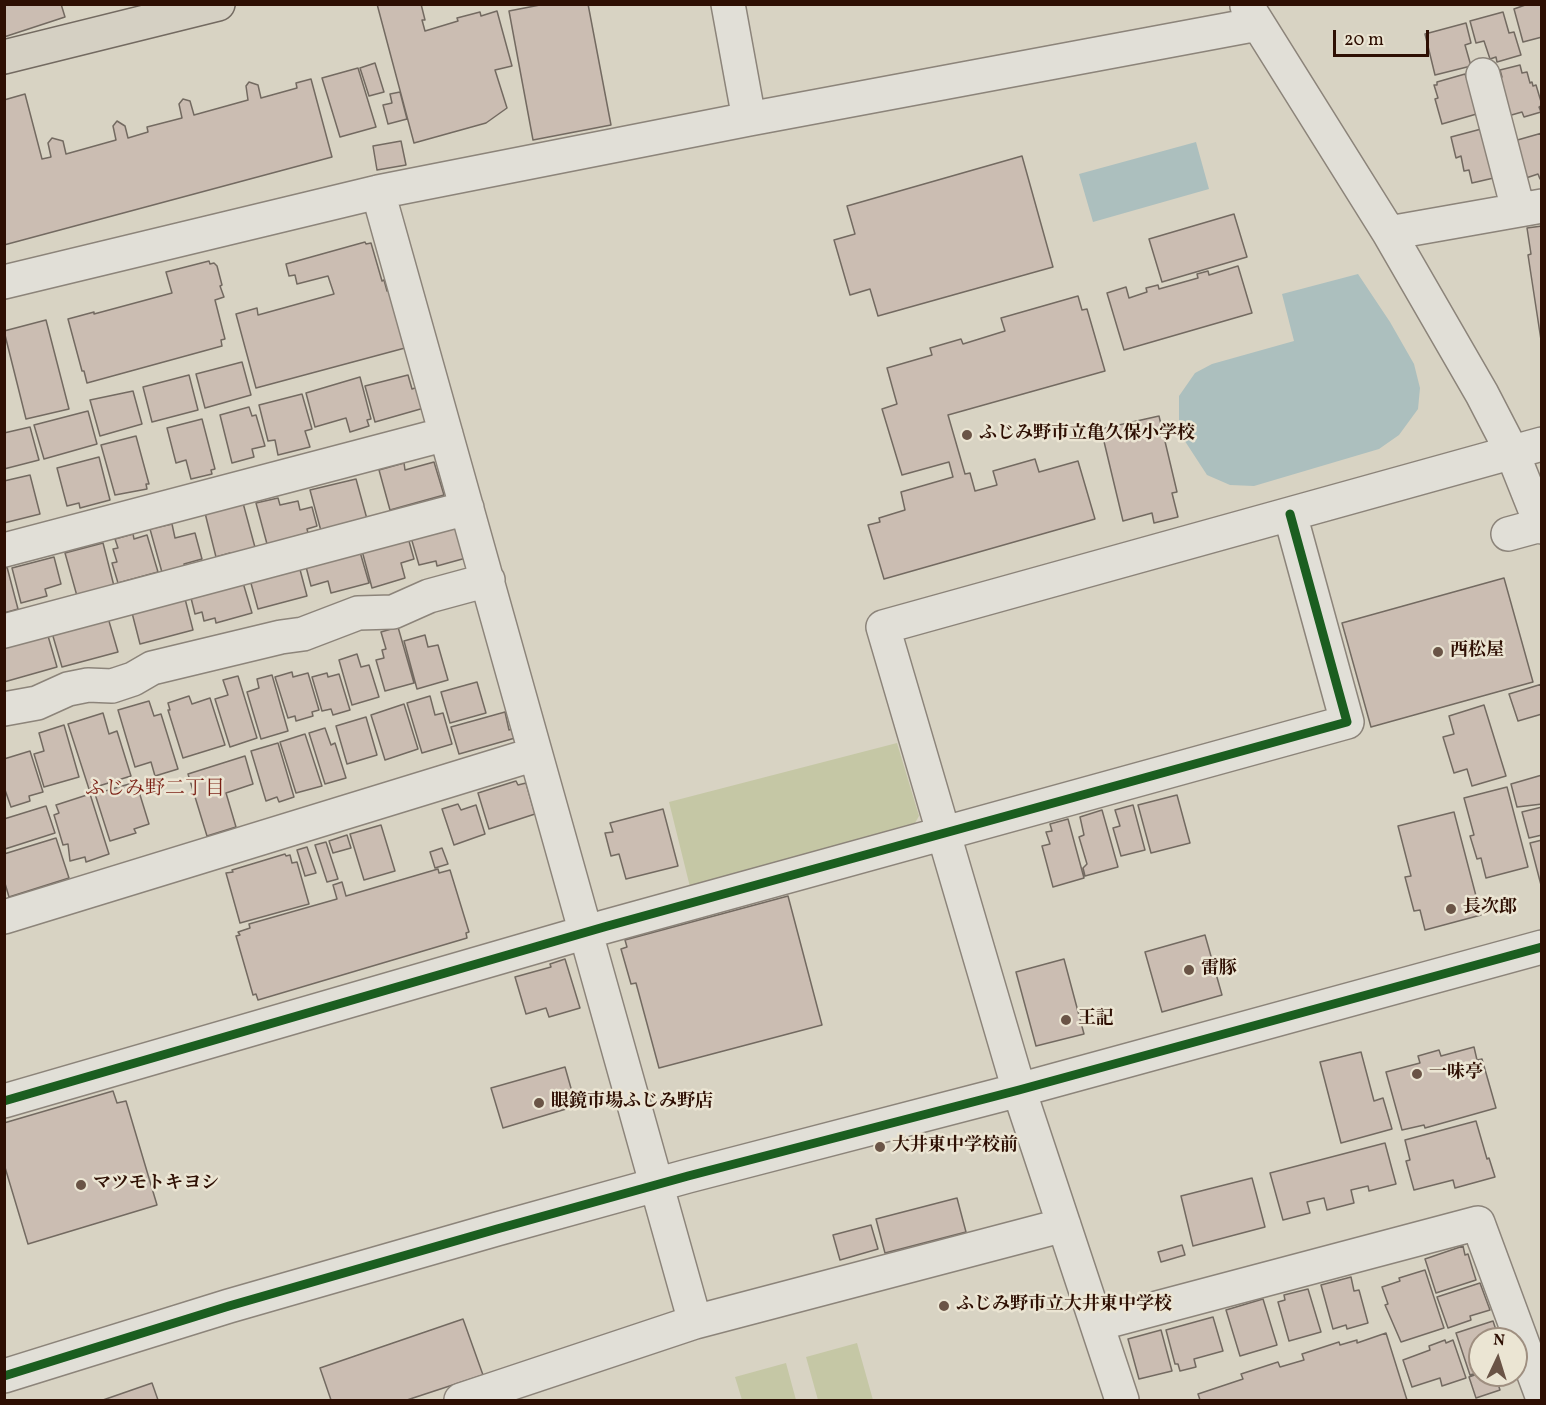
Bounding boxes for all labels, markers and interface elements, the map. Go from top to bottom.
scale bar [1336,18,1432,56]
text: 20 m [1344,28,1384,53]
place label: ふじみ野市立亀久保小学校 [979,424,1195,446]
marker: ふじみ野市立亀久保小学校 [960,428,974,442]
place label: 西松屋 [1450,641,1504,663]
marker: 西松屋 [1431,645,1445,659]
district label: ふじみ野二丁目 [85,778,225,802]
place label: 長次郎 [1463,898,1517,920]
marker: 長次郎 [1444,902,1458,916]
place label: 雷豚 [1201,959,1237,981]
marker: 雷豚 [1182,963,1196,977]
place label: 王記 [1078,1009,1114,1031]
marker: 王記 [1059,1013,1073,1027]
place label: 一味亭 [1429,1063,1483,1085]
marker: 一味亭 [1410,1067,1424,1081]
place label: 眼鏡市場ふじみ野店 [551,1092,713,1114]
marker: 眼鏡市場ふじみ野店 [532,1096,546,1110]
place label: 大井東中学校前 [892,1136,1018,1158]
marker: 大井東中学校前 [873,1140,887,1154]
place label: マツモトキヨシ [93,1174,219,1196]
marker: マツモトキヨシ [74,1178,88,1192]
place label: ふじみ野市立大井東中学校 [956,1295,1172,1317]
marker: ふじみ野市立大井東中学校 [937,1299,951,1313]
north arrow [1468,1327,1528,1387]
text: N [1493,1330,1506,1352]

